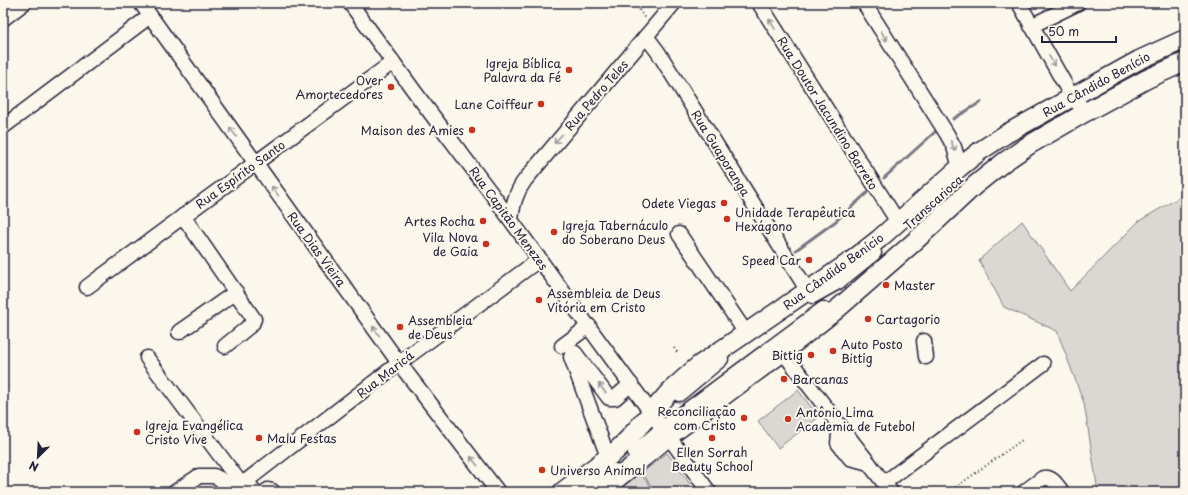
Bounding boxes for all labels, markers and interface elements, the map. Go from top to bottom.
one-way arrow [768,18,776,29]
scale bar [1042,18,1116,44]
text: 50 m [1048,22,1079,40]
one-way arrow [881,30,889,42]
street label: Rua Doutor Jacundino Barreto [773,33,883,193]
street label: Rua Cândido Benício [1039,47,1153,121]
place label: Igreja Bíblica Palavra da Fé [483,54,561,86]
street label: Rua Pedro Teles [560,55,632,134]
one-way arrow [1048,55,1056,67]
marker: Igreja Bíblica Palavra da Fé [564,65,574,75]
place label: Over Amortecedores [295,71,384,103]
marker: Over Amortecedores [386,82,396,92]
place label: Lane Coiffeur [455,95,533,113]
marker: Lane Coiffeur [536,99,546,109]
street label: Rua Guaporanga [687,106,755,200]
place label: Maison des Amies [361,121,464,139]
marker: Maison des Amies [467,125,477,135]
one-way arrow [229,127,237,138]
one-way arrow [554,134,563,145]
street label: Rua Espírito Santo [192,135,289,213]
one-way arrow [950,140,957,152]
street label: Rua Capitão Menezes [465,163,553,274]
street label: Transcarioca [899,170,967,234]
one-way arrow [271,186,279,197]
place label: Odete Viegas [641,194,717,212]
marker: Odete Viegas [719,198,729,208]
place label: Unidade Terapêutica Hexágono [735,203,856,235]
street label: Rua Dias Vieira [284,208,351,291]
place label: Artes Rocha [404,212,476,230]
marker: Unidade Terapêutica Hexágono [722,214,732,224]
marker: Artes Rocha [478,216,488,226]
place label: Igreja Tabernáculo do Soberano Deus [562,216,669,248]
marker: Igreja Tabernáculo do Soberano Deus [549,227,559,237]
place label: Vila Nova de Gaia [423,228,479,260]
street label: Rua Cândido Benício [779,228,887,314]
marker: Vila Nova de Gaia [481,239,491,249]
place label: Speed Car [742,251,802,269]
marker: Speed Car [804,255,814,265]
place label: Master [894,276,936,294]
marker: Master [881,280,891,290]
place label: Assembleia de Deus Vitória em Cristo [547,284,661,316]
marker: Assembleia de Deus Vitória em Cristo [534,295,544,305]
place label: Cartagorio [876,310,941,328]
place label: Assembleia de Deus [408,311,473,343]
marker: Cartagorio [863,314,873,324]
marker: Assembleia de Deus [395,322,405,332]
one-way arrow [372,326,380,337]
place label: Auto Posto Bittig [841,335,903,367]
street label: Rua Maricá [353,346,417,402]
place label: Bittig [771,346,803,364]
marker: Auto Posto Bittig [828,346,838,356]
marker: Bittig [806,350,816,360]
place label: Barcanas [792,370,849,388]
marker: Barcanas [779,374,789,384]
one-way arrow [598,383,607,394]
place label: Reconciliação com Cristo [657,402,736,434]
place label: Antônio Lima Academia de Futebol [796,403,915,435]
marker: Reconciliação com Cristo [739,413,749,423]
marker: Antônio Lima Academia de Futebol [783,414,793,424]
place label: Igreja Evangélica Cristo Vive [145,416,244,448]
marker: Igreja Evangélica Cristo Vive [132,427,142,437]
place label: Malu Festas [267,429,337,447]
marker: Malu Festas [254,433,264,443]
marker: Ellen Sorrah Beauty School [707,433,717,443]
north arrow [18,437,58,477]
place label: Ellen Sorrah Beauty School [671,443,753,475]
one-way arrow [470,456,479,467]
text: N [26,457,41,476]
place label: Universo Animal [550,461,646,479]
marker: Universo Animal [537,465,547,475]

